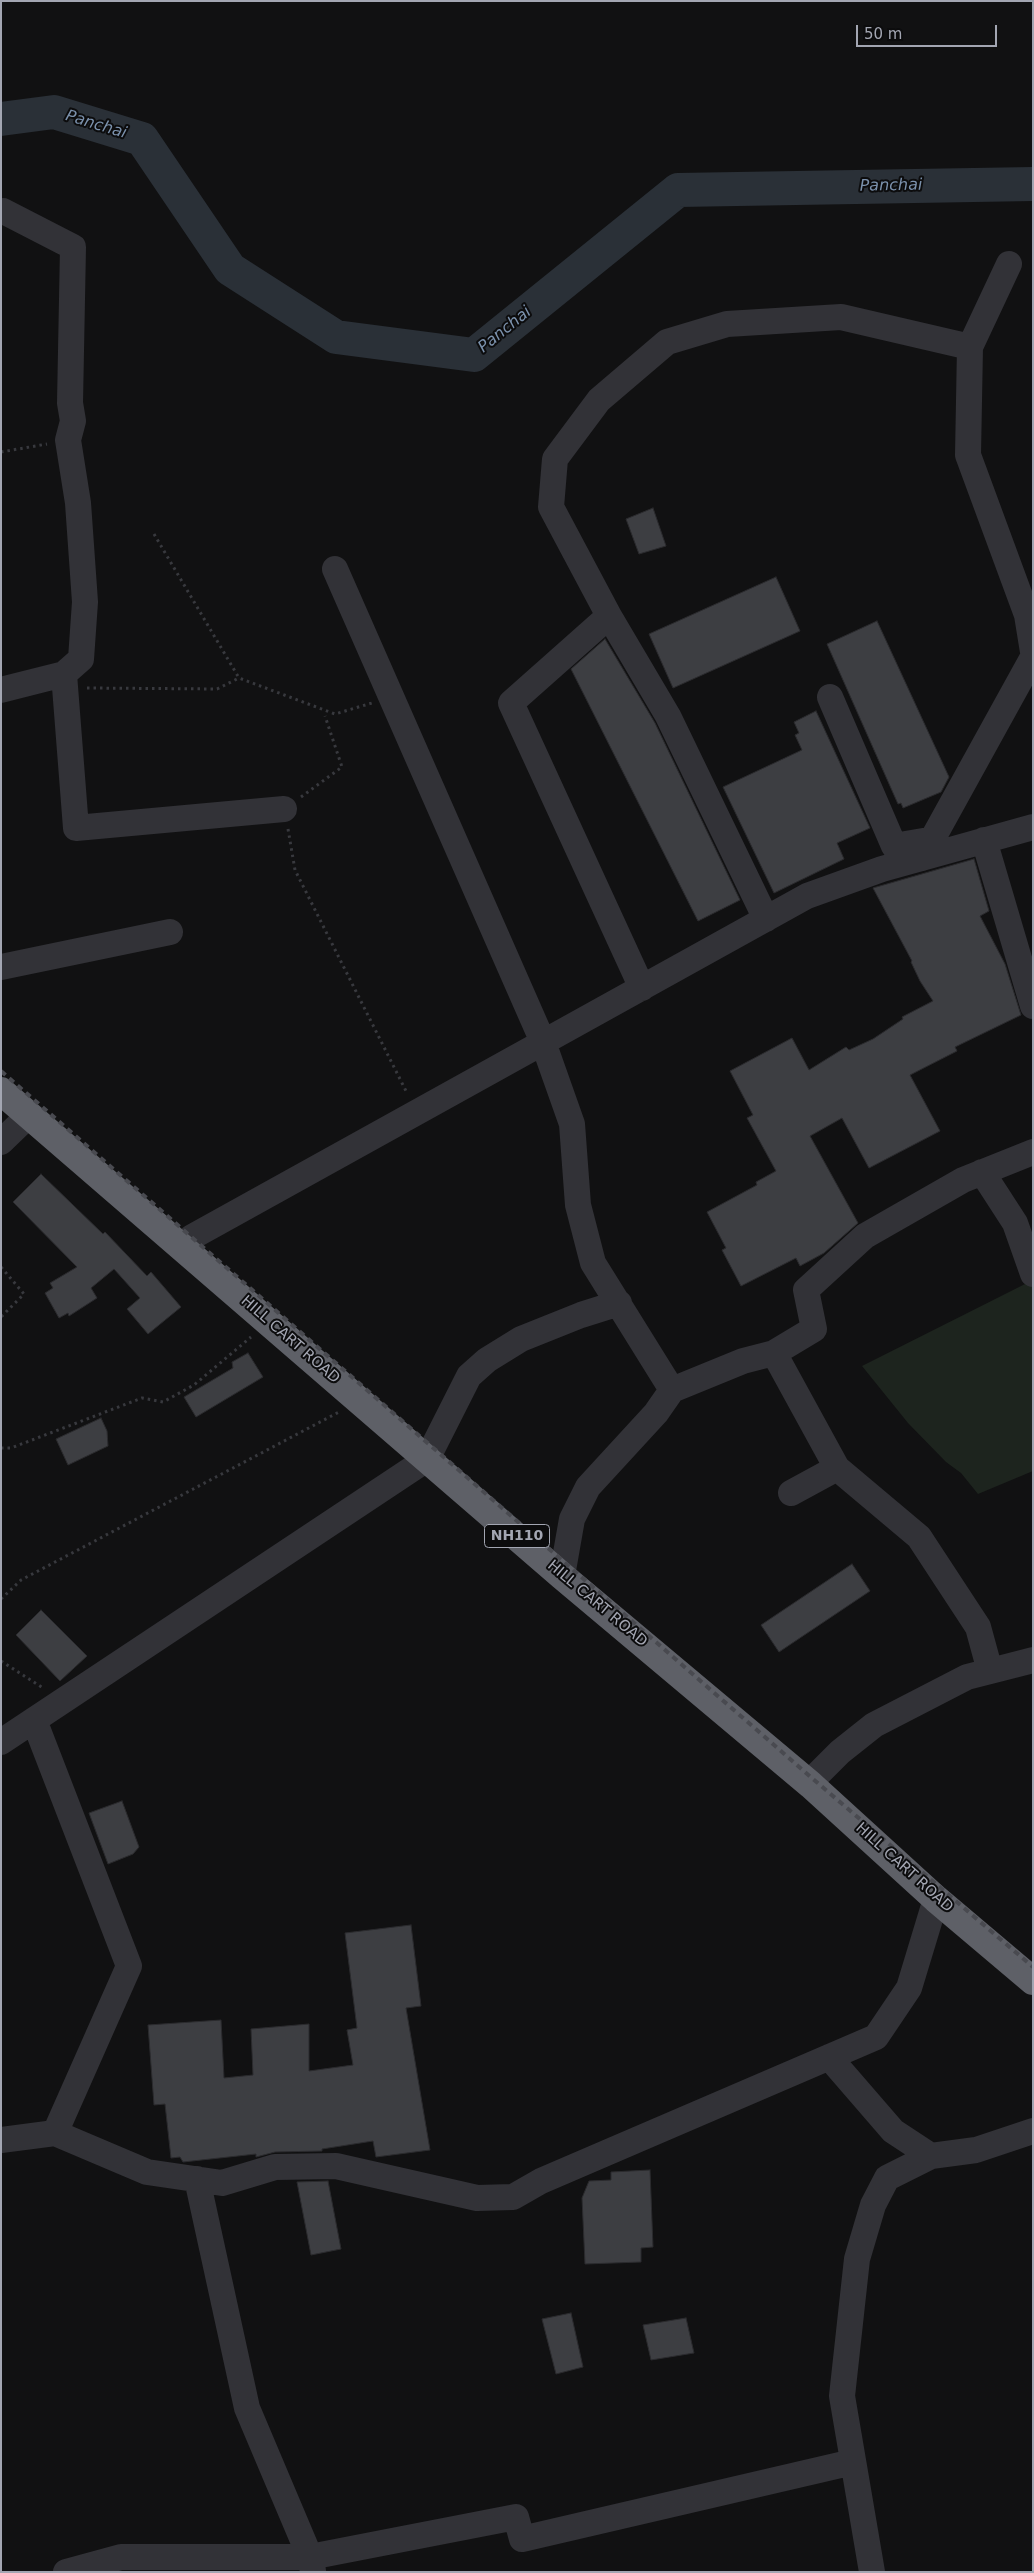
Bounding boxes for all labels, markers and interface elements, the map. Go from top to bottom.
scale bar [859,15,1000,47]
text: 50 m [864,25,902,43]
water label: Panchai [63,107,129,143]
water label: Panchai [859,176,923,196]
water label: Panchai [475,303,535,357]
street label: HILL CART ROAD [237,1292,343,1388]
road number: NH110 [484,1524,550,1548]
street label: HILL CART ROAD [543,1557,651,1651]
street label: HILL CART ROAD [852,1820,956,1916]

